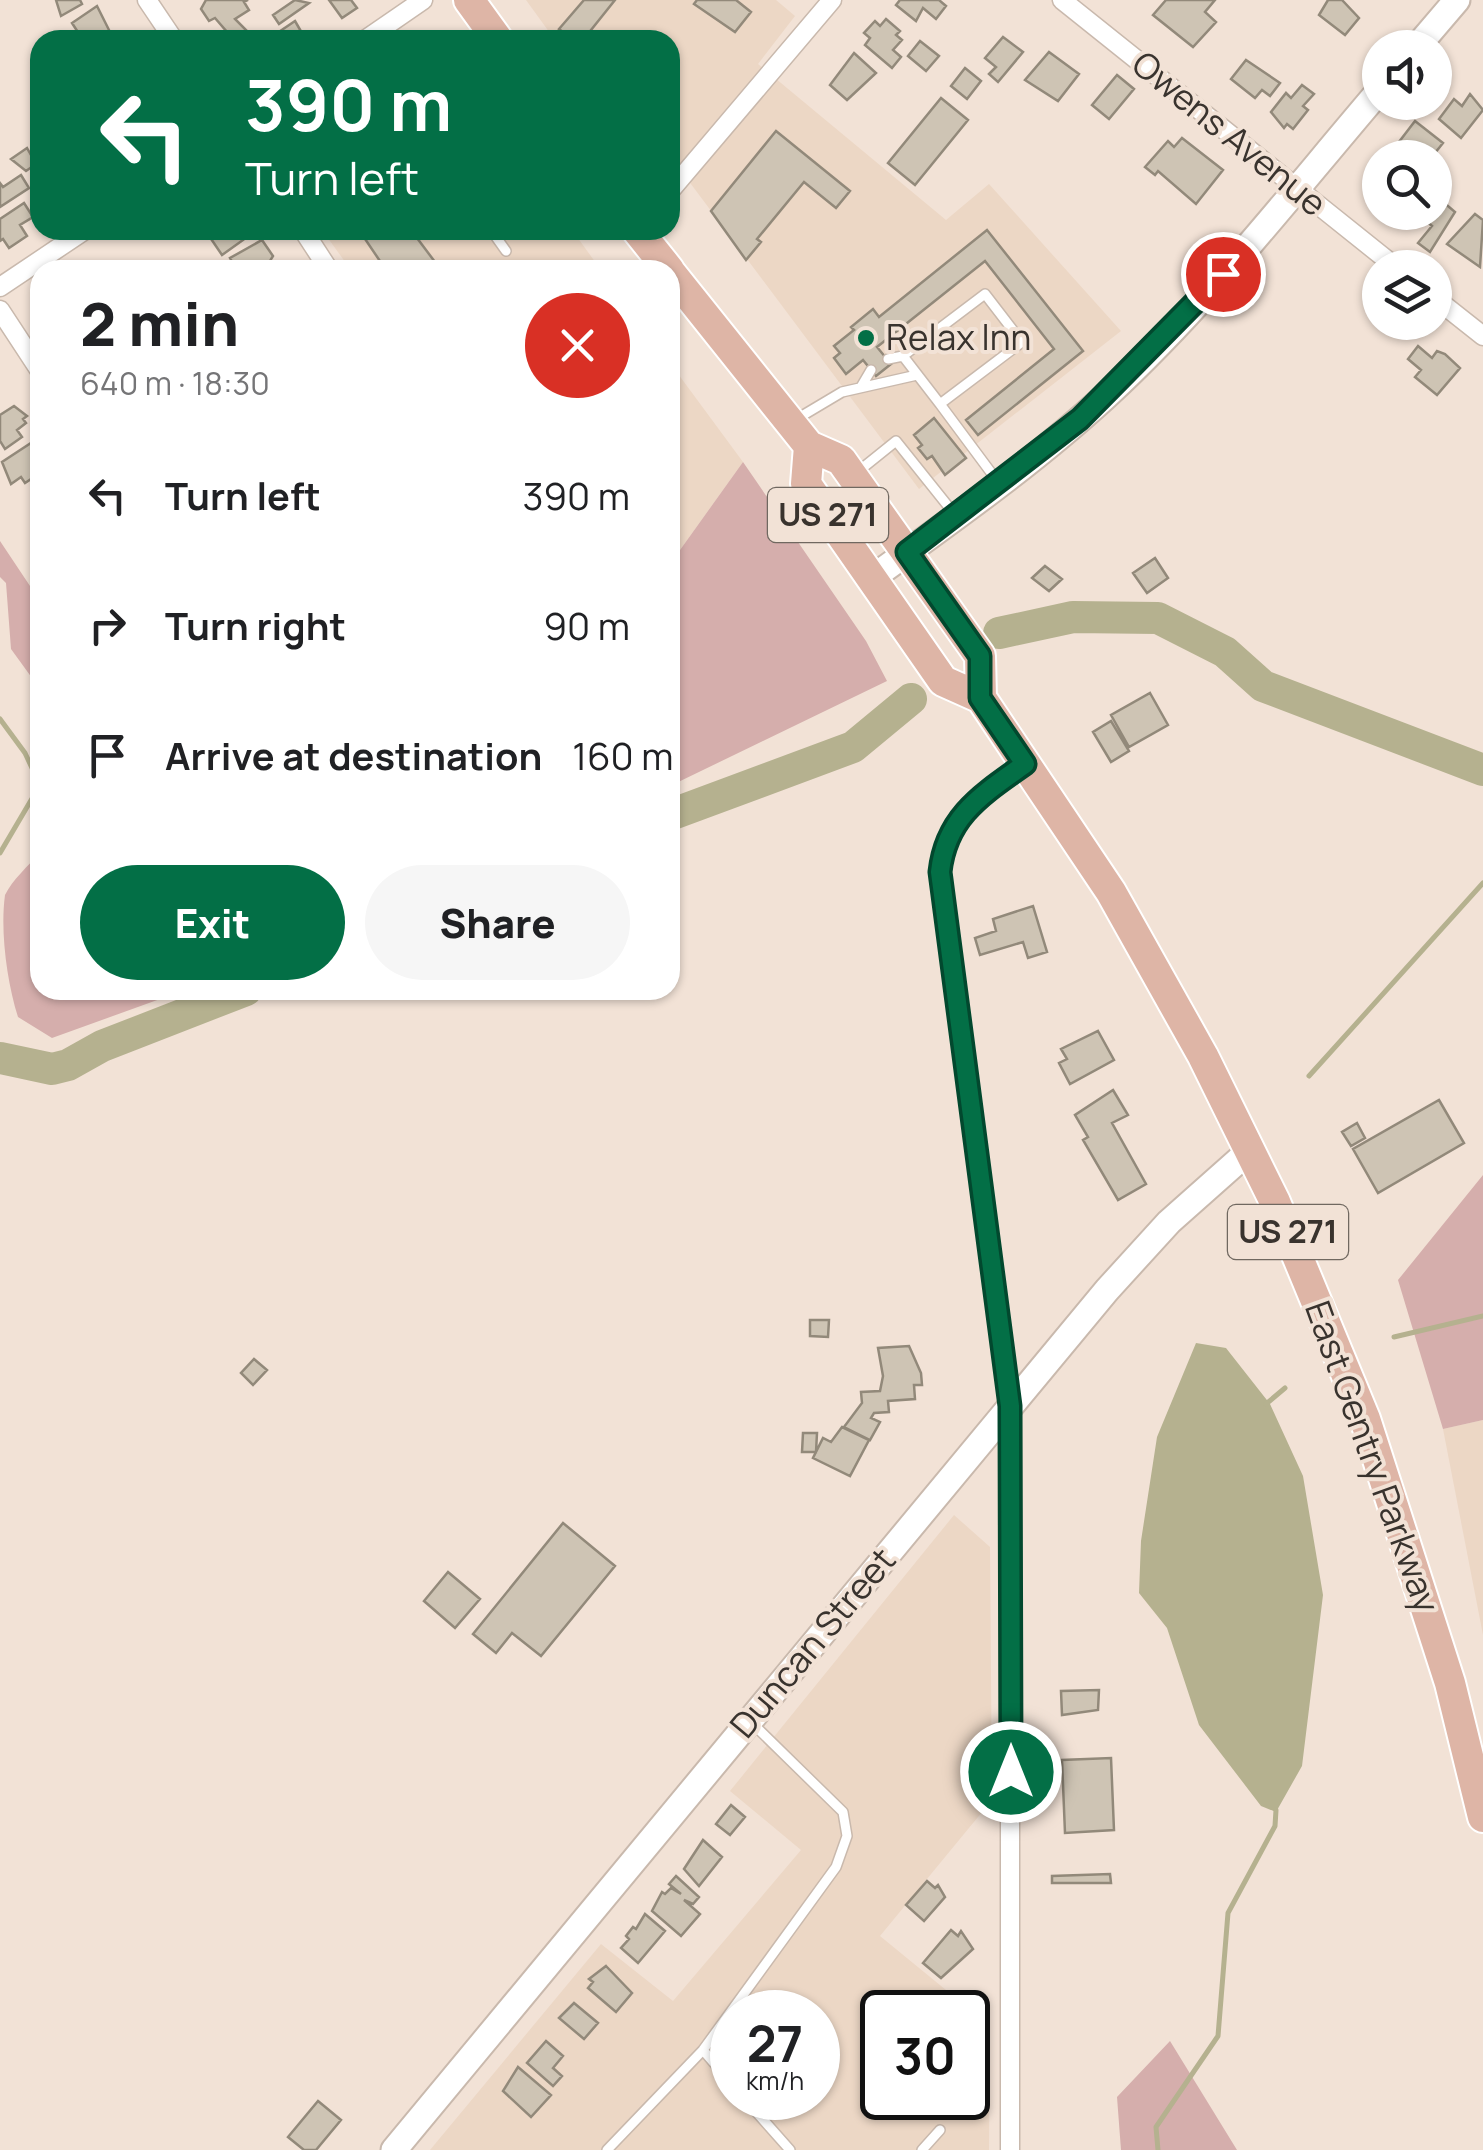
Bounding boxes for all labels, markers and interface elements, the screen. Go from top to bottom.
map controls [1362,30,1452,340]
button: sound [1362,30,1452,120]
street label: Owens Avenue [1122,40,1337,227]
text: 390 m [245,56,452,152]
icon: left [80,70,210,200]
button: search [1362,140,1452,230]
text: Turn left [245,147,419,209]
pin [1181,232,1266,317]
icon: arrive [1196,247,1251,302]
button: layers [1362,250,1452,340]
text: 2 min [80,282,239,364]
button: close [525,293,630,398]
place label: Relax Inn [886,313,1031,361]
marker: Relax Inn [855,327,877,349]
text: 640 m · 18:30 [80,361,270,405]
icon: left [80,468,135,523]
text: Turn left [165,469,321,521]
text: 390 m [522,469,630,521]
road number: US 271 [768,488,888,542]
icon: right [80,598,135,653]
text: Turn right [165,599,346,651]
text: 90 m [543,599,630,651]
icon: arrive [80,728,135,783]
text: Arrive at destination [165,729,542,781]
text: 160 m [572,729,674,781]
button: Exit [80,865,345,980]
button: Share [365,865,630,980]
road number: US 271 [1228,1205,1348,1259]
street label: East Gentry Parkway [1294,1294,1452,1619]
street label: Duncan Street [719,1537,906,1748]
position arrow [959,1720,1063,1824]
speed limit sign: 30 [860,1990,990,2120]
text: 27 [747,2009,803,2077]
text: km/h [746,2063,804,2098]

